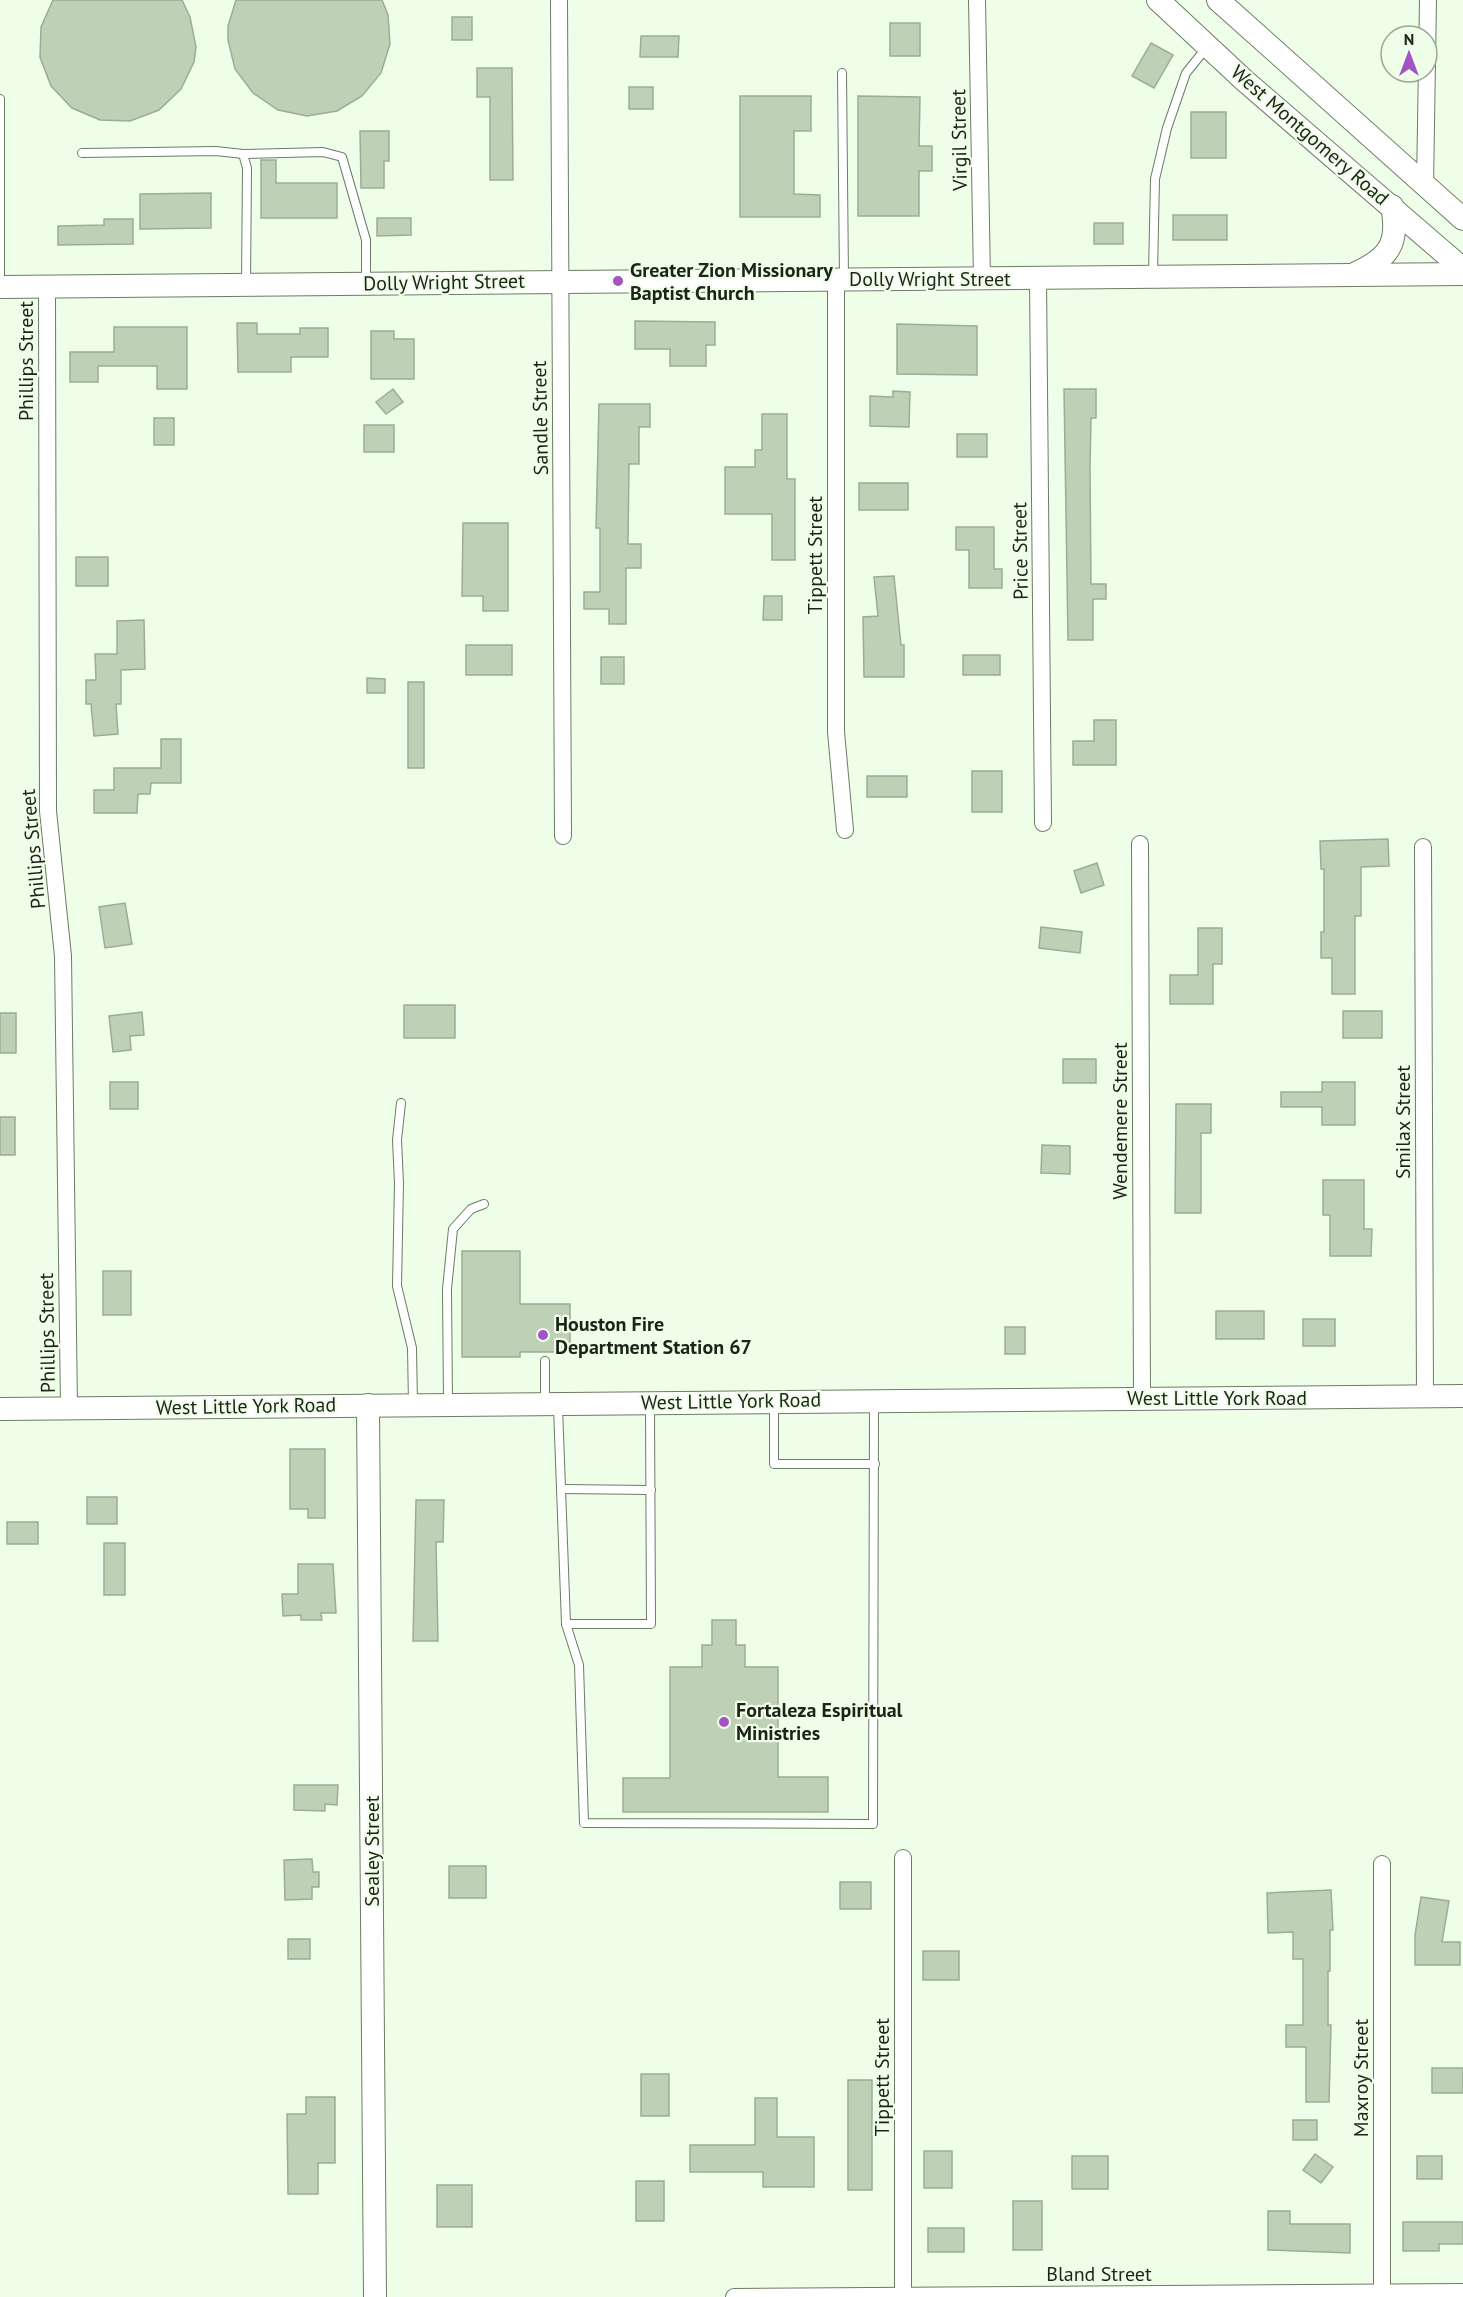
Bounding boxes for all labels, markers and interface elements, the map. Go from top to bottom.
north arrow [1379,24,1439,84]
text: N [1404,29,1414,49]
street label: West Montgomery Road [1225,59,1395,211]
street label: Virgil Street [945,89,973,192]
place label: Greater Zion Missionary Baptist Church [630,257,833,306]
street label: Dolly Wright Street [849,266,1011,292]
street label: Dolly Wright Street [363,268,525,296]
marker: Greater Zion Missionary Baptist Church [611,274,625,288]
street label: Phillips Street [13,301,39,421]
street label: Sandle Street [526,360,554,476]
street label: Tippett Street [802,496,828,614]
street label: Price Street [1006,502,1034,600]
street label: Phillips Street [15,788,51,910]
street label: Wendemere Street [1107,1042,1133,1200]
street label: Smilax Street [1390,1065,1416,1179]
street label: Phillips Street [33,1272,61,1393]
place label: Houston Fire Department Station 67 [555,1311,752,1360]
marker: Houston Fire Department Station 67 [536,1328,550,1342]
street label: West Little York Road [1127,1385,1307,1411]
street label: West Little York Road [641,1386,821,1416]
street label: West Little York Road [156,1391,336,1421]
place label: Fortaleza Espiritual Ministries [736,1697,903,1746]
marker: Fortaleza Espiritual Ministries [717,1715,731,1729]
street label: Sealey Street [359,1795,385,1907]
street label: Tippett Street [869,2018,895,2136]
street label: Maxroy Street [1348,2019,1374,2137]
street label: Bland Street [1046,2261,1152,2287]

